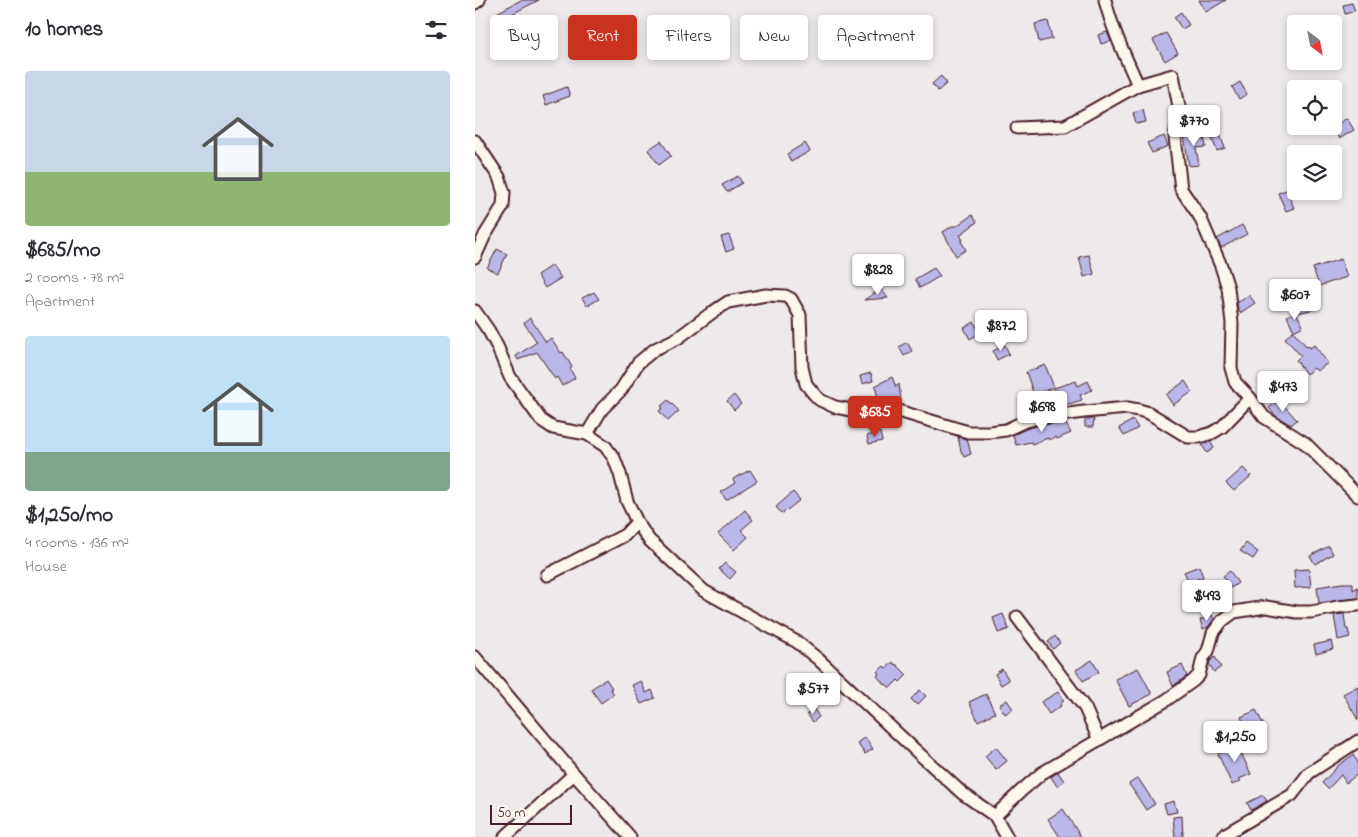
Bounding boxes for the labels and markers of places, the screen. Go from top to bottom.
pin: $770 [1164,104,1224,147]
pin: $828 [848,254,908,296]
pin: $607 [1265,278,1325,321]
pin: $872 [971,310,1031,352]
pin: $473 [1253,370,1313,413]
pin: $698 [1012,390,1072,433]
pin: $685 [845,396,905,438]
pin: $493 [1177,580,1237,622]
pin: $577 [783,672,843,715]
pin: $1,250 [1194,720,1276,763]

